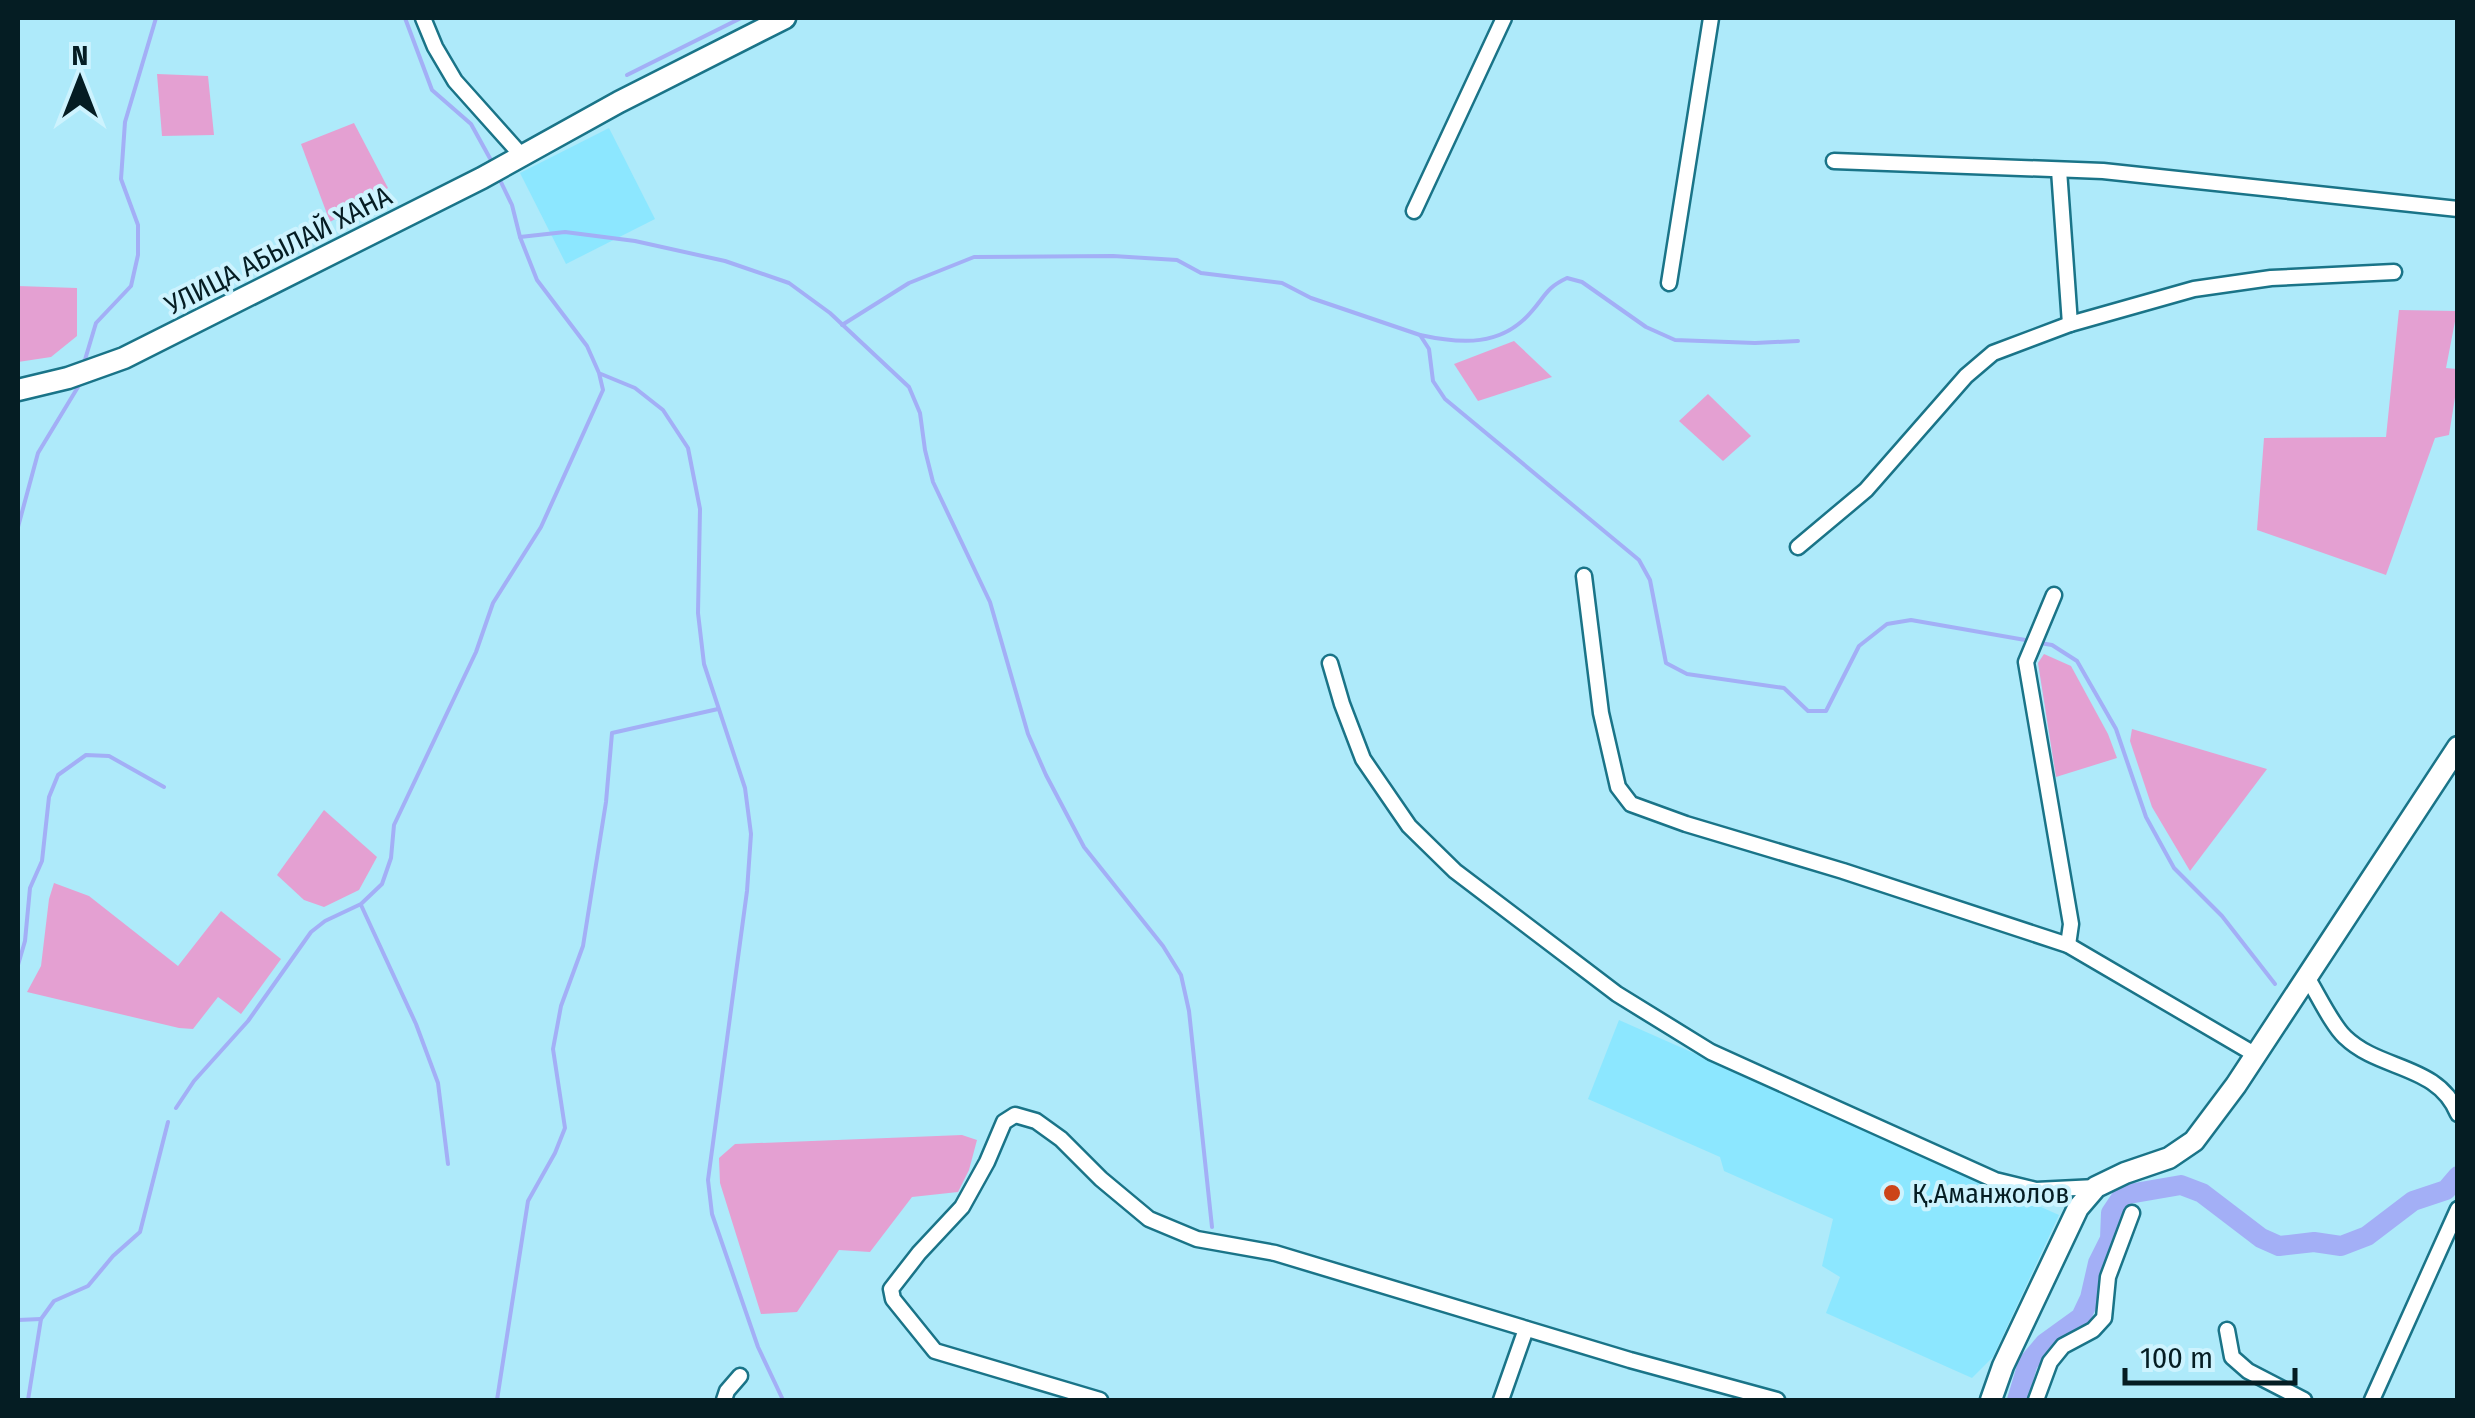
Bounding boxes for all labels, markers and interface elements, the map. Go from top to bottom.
north arrow [30,30,130,130]
text: N [72,39,88,72]
street label: УЛИЦА АБЫЛАЙ ХАНА [159,179,397,322]
place label: Қ.Аманжолов [1912,1177,2069,1210]
marker: Қ.Аманжолов [1881,1182,1903,1204]
scale bar [2125,1323,2295,1385]
text: 100 m [2140,1340,2213,1376]

